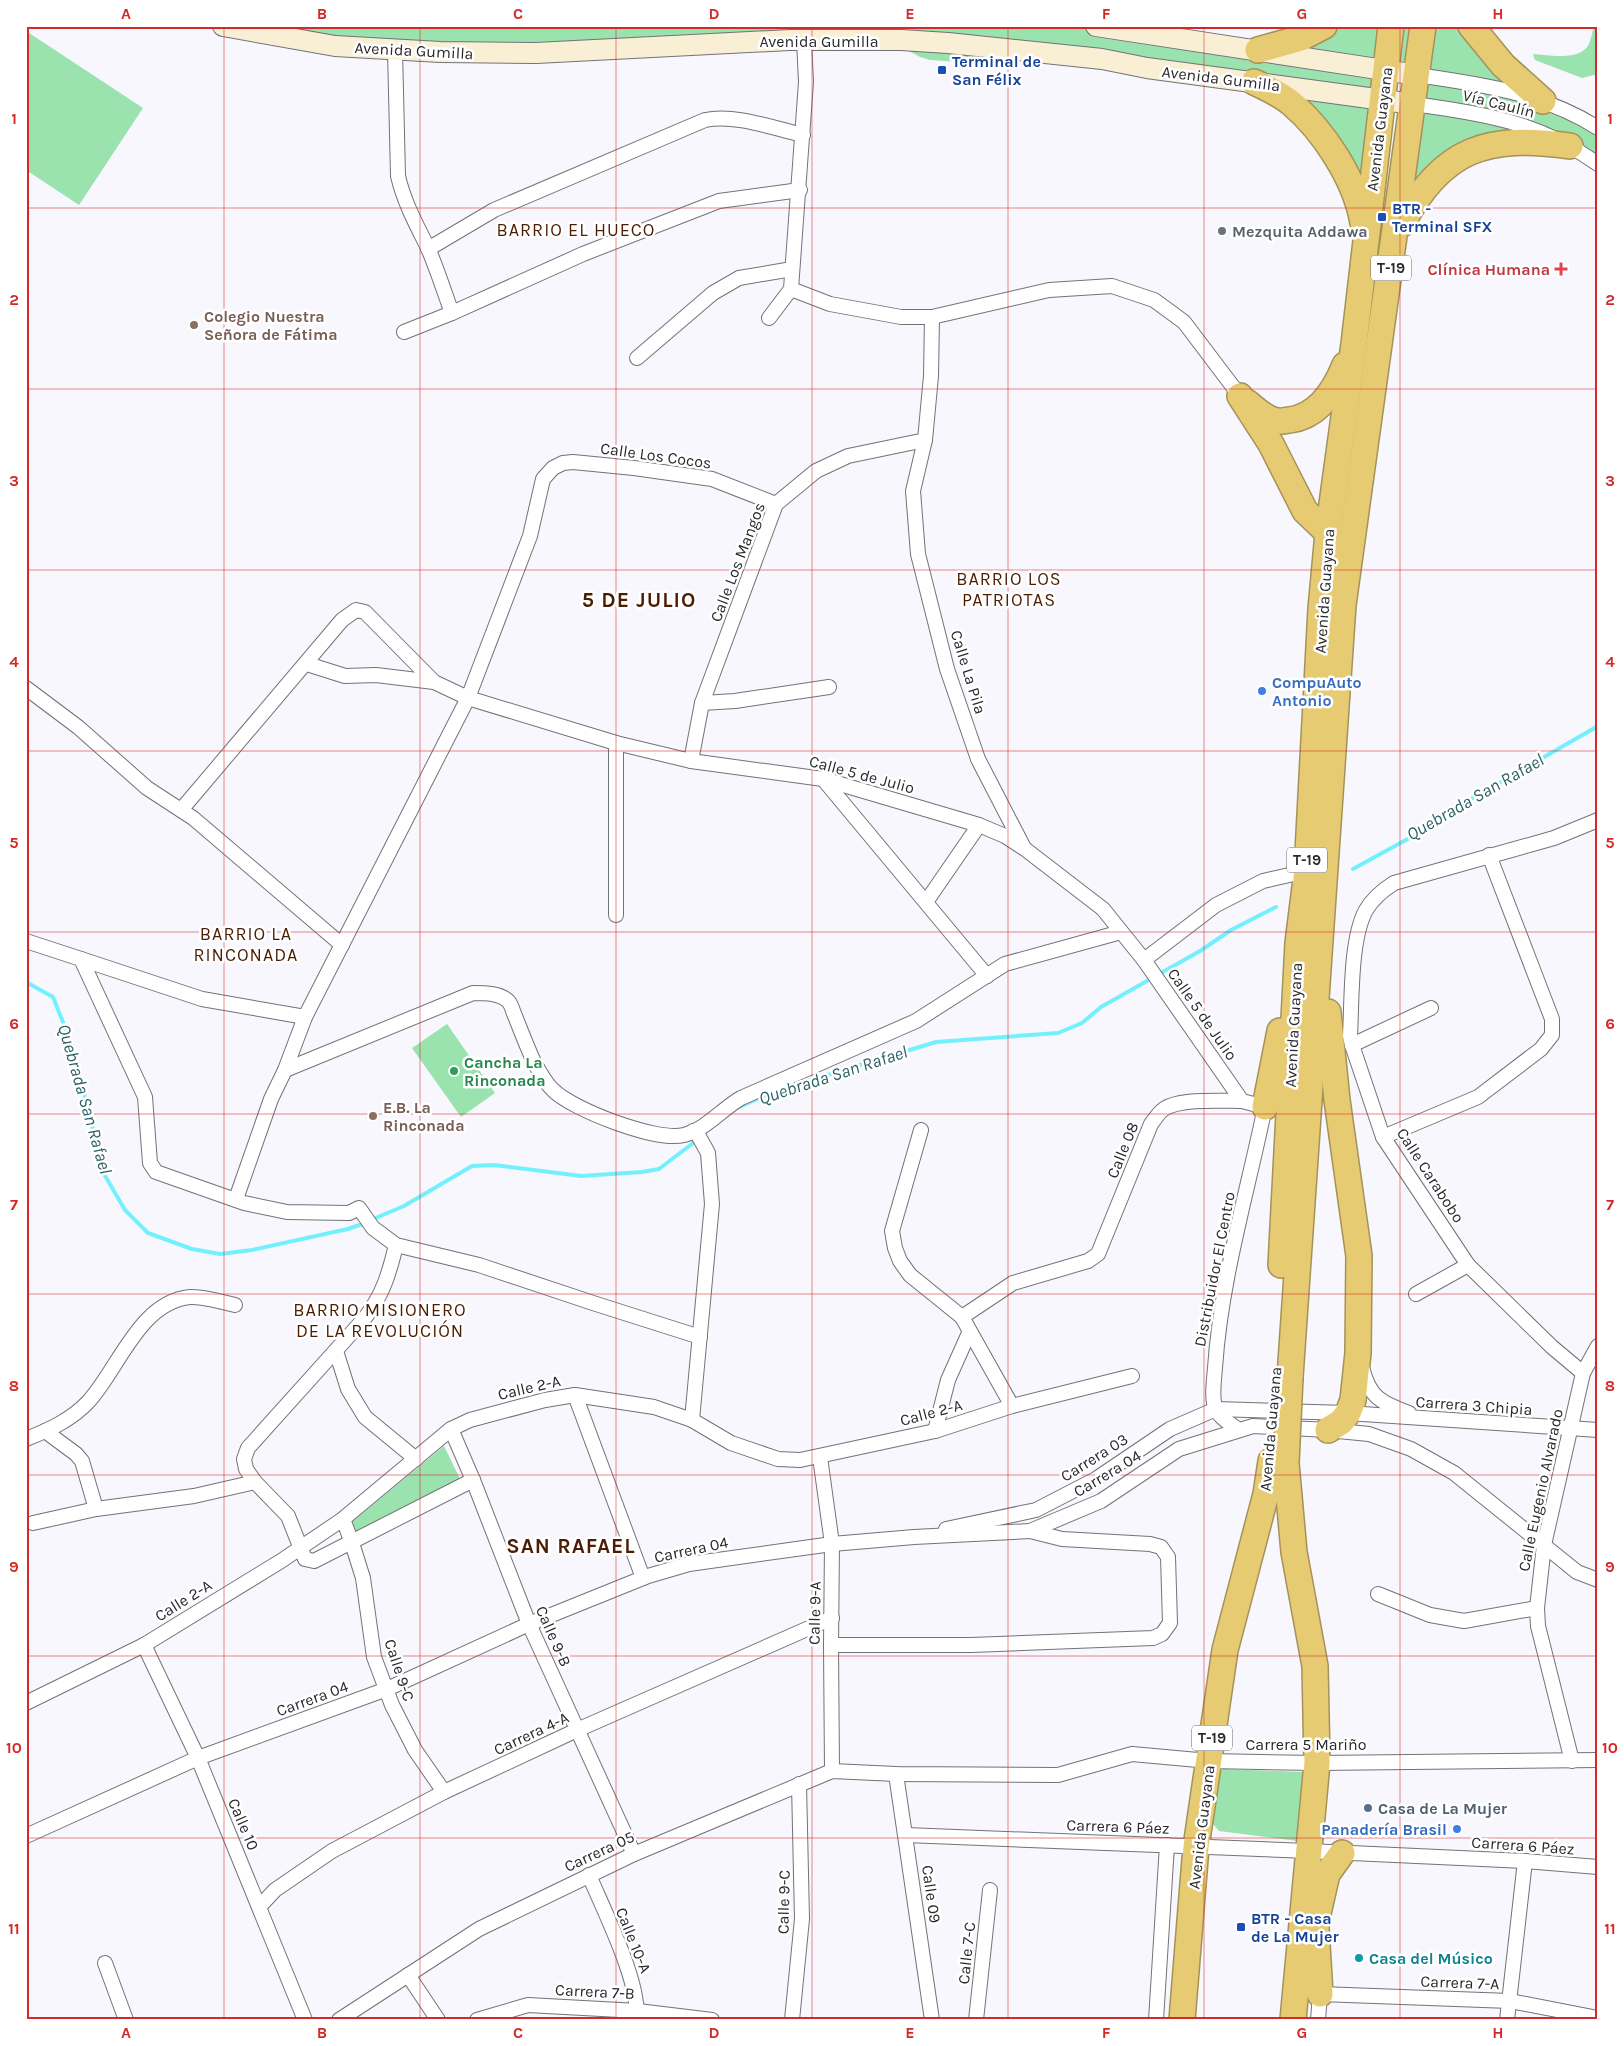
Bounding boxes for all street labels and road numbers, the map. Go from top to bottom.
street label: Avenida Gumilla [759,32,879,51]
street label: Avenida Gumilla [354,38,474,63]
street label: Avenida Gumilla [1161,62,1281,95]
street label: Avenida Guayana [1362,66,1397,192]
street label: Vía Caulín [1461,85,1537,122]
road number: T-19 [1371,256,1411,280]
street label: Calle Los Cocos [599,438,713,473]
street label: Calle Los Mangos [706,500,769,625]
street label: Avenida Guayana [1311,528,1338,654]
street label: Calle La Pila [947,628,990,716]
street label: Calle 5 de Julio [807,751,917,798]
road number: T-19 [1287,848,1327,872]
street label: Avenida Guayana [1281,962,1306,1088]
street label: Calle 5 de Julio [1164,965,1241,1064]
street label: Calle 08 [1103,1119,1142,1181]
street label: Calle Carabobo [1393,1124,1468,1226]
street label: Distribuidor El Centro [1190,1190,1239,1348]
street label: Avenida Guayana [1256,1366,1285,1492]
street label: Calle 2-A [496,1371,562,1404]
street label: Carrera 3 Chipia [1415,1392,1533,1419]
street label: Calle 2-A [898,1395,964,1430]
street label: Calle Eugenio Alvarado [1514,1407,1567,1573]
street label: Carrera 03 [1057,1429,1131,1486]
street label: Carrera 04 [1070,1446,1144,1501]
street label: Carrera 04 [652,1532,730,1567]
street label: Calle 2-A [151,1576,215,1625]
street label: Calle 9-A [804,1581,825,1645]
street label: Calle 9-B [532,1603,575,1669]
street label: Calle 9-C [381,1637,419,1704]
street label: Carrera 04 [274,1677,351,1720]
street label: Carrera 4-A [491,1708,572,1759]
road number: T-19 [1192,1726,1232,1750]
street label: Carrera 5 Mariño [1246,1735,1366,1754]
street label: Avenida Guayana [1184,1764,1219,1890]
street label: Calle 10 [224,1795,263,1853]
street label: Carrera 6 Páez [1066,1815,1170,1838]
street label: Carrera 05 [561,1827,637,1876]
street label: Carrera 6 Páez [1471,1832,1575,1859]
street label: Calle 09 [918,1864,945,1924]
street label: Calle 9-C [773,1870,794,1934]
street label: Calle 10-A [612,1905,655,1976]
street label: Calle 7-C [954,1921,979,1985]
street label: Carrera 7-A [1420,1972,1500,1993]
street label: Carrera 7-B [555,1980,635,2003]

